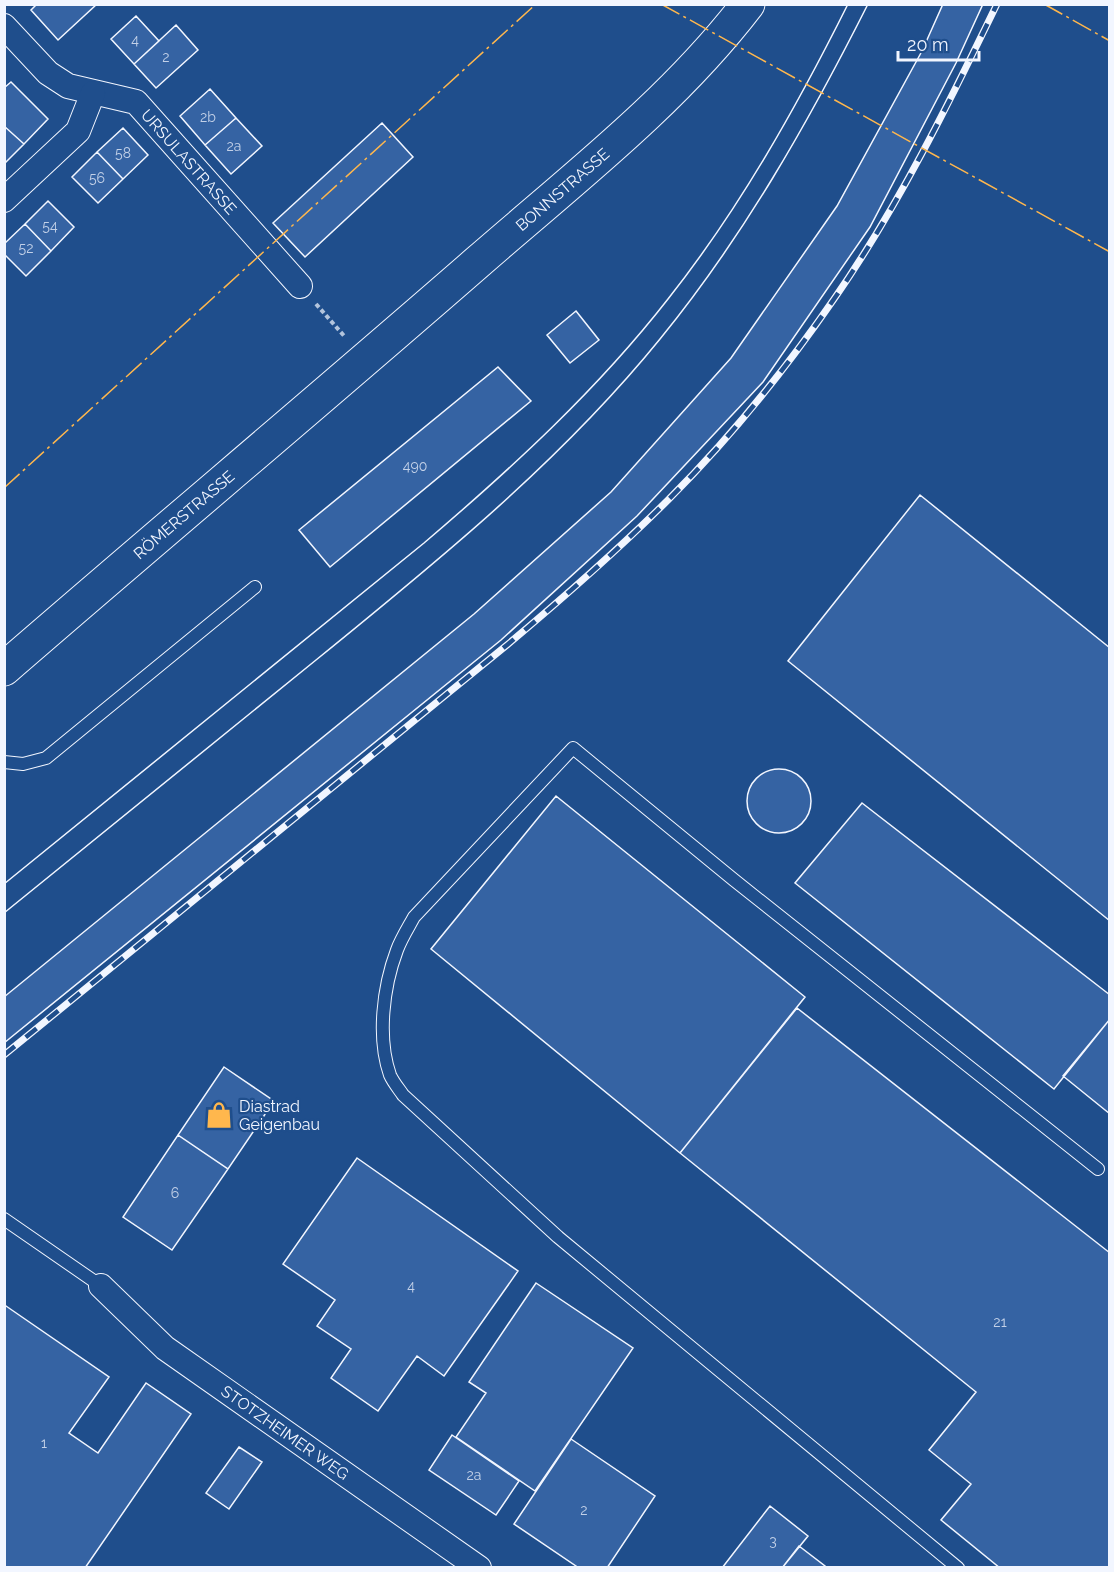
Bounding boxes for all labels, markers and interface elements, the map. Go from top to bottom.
scale bar [898,24,979,62]
house number: 4 [131,32,139,48]
text: 20 m [907,34,949,55]
house number: 2 [162,49,170,65]
street label: URSULASTRASSE [137,105,241,218]
house number: 2b [200,109,216,125]
house number: 2a [227,138,241,154]
street label: BONNSTRASSE [512,144,613,235]
house number: 58 [115,145,131,161]
house number: 56 [89,170,105,186]
house number: 54 [42,218,58,234]
house number: 52 [19,240,33,256]
house number: 490 [403,458,427,474]
street label: RÖMERSTRASSE [129,466,238,563]
place label: Diastrad Geigenbau [239,1097,320,1134]
shop icon: Diastrad Geigenbau [204,1100,234,1130]
house number: 6 [171,1185,179,1201]
house number: 4 [407,1278,415,1294]
house number: 21 [993,1314,1007,1330]
street label: STOTZHEIMER WEG [218,1381,353,1484]
house number: 1 [41,1435,47,1451]
house number: 2a [467,1467,481,1483]
house number: 2 [580,1502,588,1518]
house number: 3 [769,1533,777,1549]

